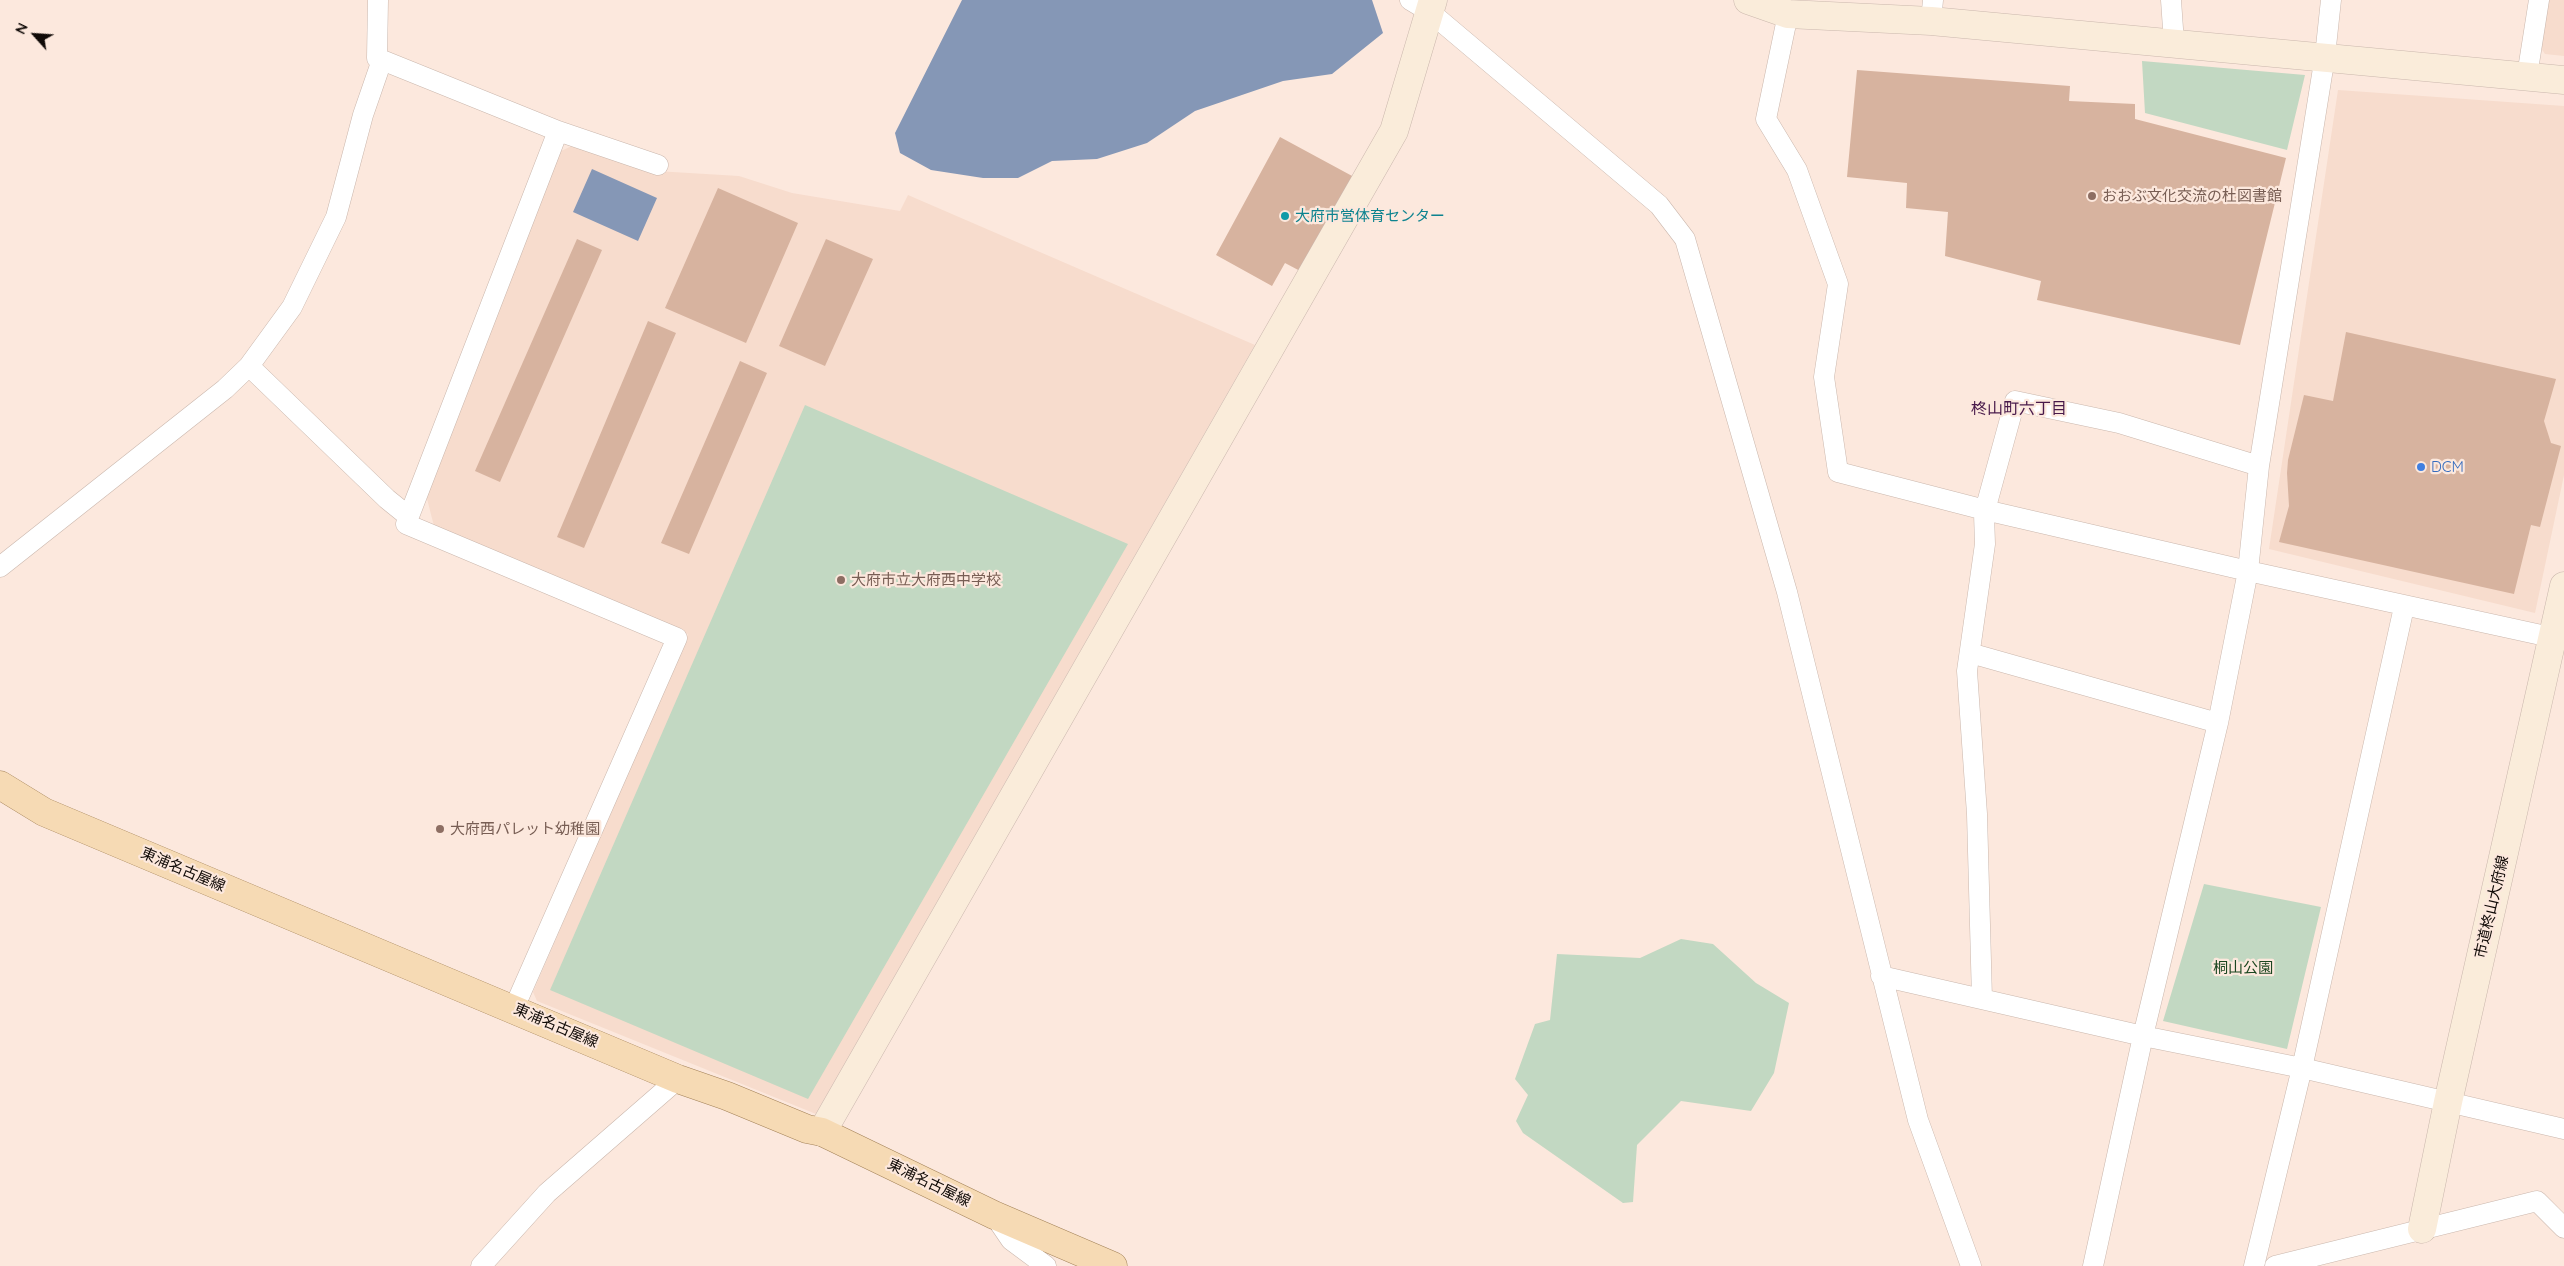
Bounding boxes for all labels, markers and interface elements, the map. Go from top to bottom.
north arrow [10,10,60,60]
text: N [11,20,32,37]
place label: おおぶ文化交流の杜図書館 [2102,187,2282,205]
marker: おおぶ文化交流の杜図書館 [2086,190,2098,202]
place label: 大府市営体育センター [1295,207,1445,225]
marker: 大府市営体育センター [1279,210,1291,222]
district label: 柊山町六丁目 [1971,399,2067,419]
place label: DCM [2431,458,2464,476]
marker: DCM [2415,461,2427,473]
place label: 大府市立大府西中学校 [851,571,1001,589]
marker: 大府市立大府西中学校 [835,574,847,586]
place label: 大府西パレット幼稚園 [450,820,600,838]
marker: 大府西パレット幼稚園 [434,823,446,835]
street label: 東浦名古屋線 [138,844,228,896]
street label: 市道柊山大府線 [2471,854,2513,960]
park label: 桐山公園 [2213,959,2273,977]
street label: 東浦名古屋線 [511,1000,601,1052]
street label: 東浦名古屋線 [885,1155,973,1211]

